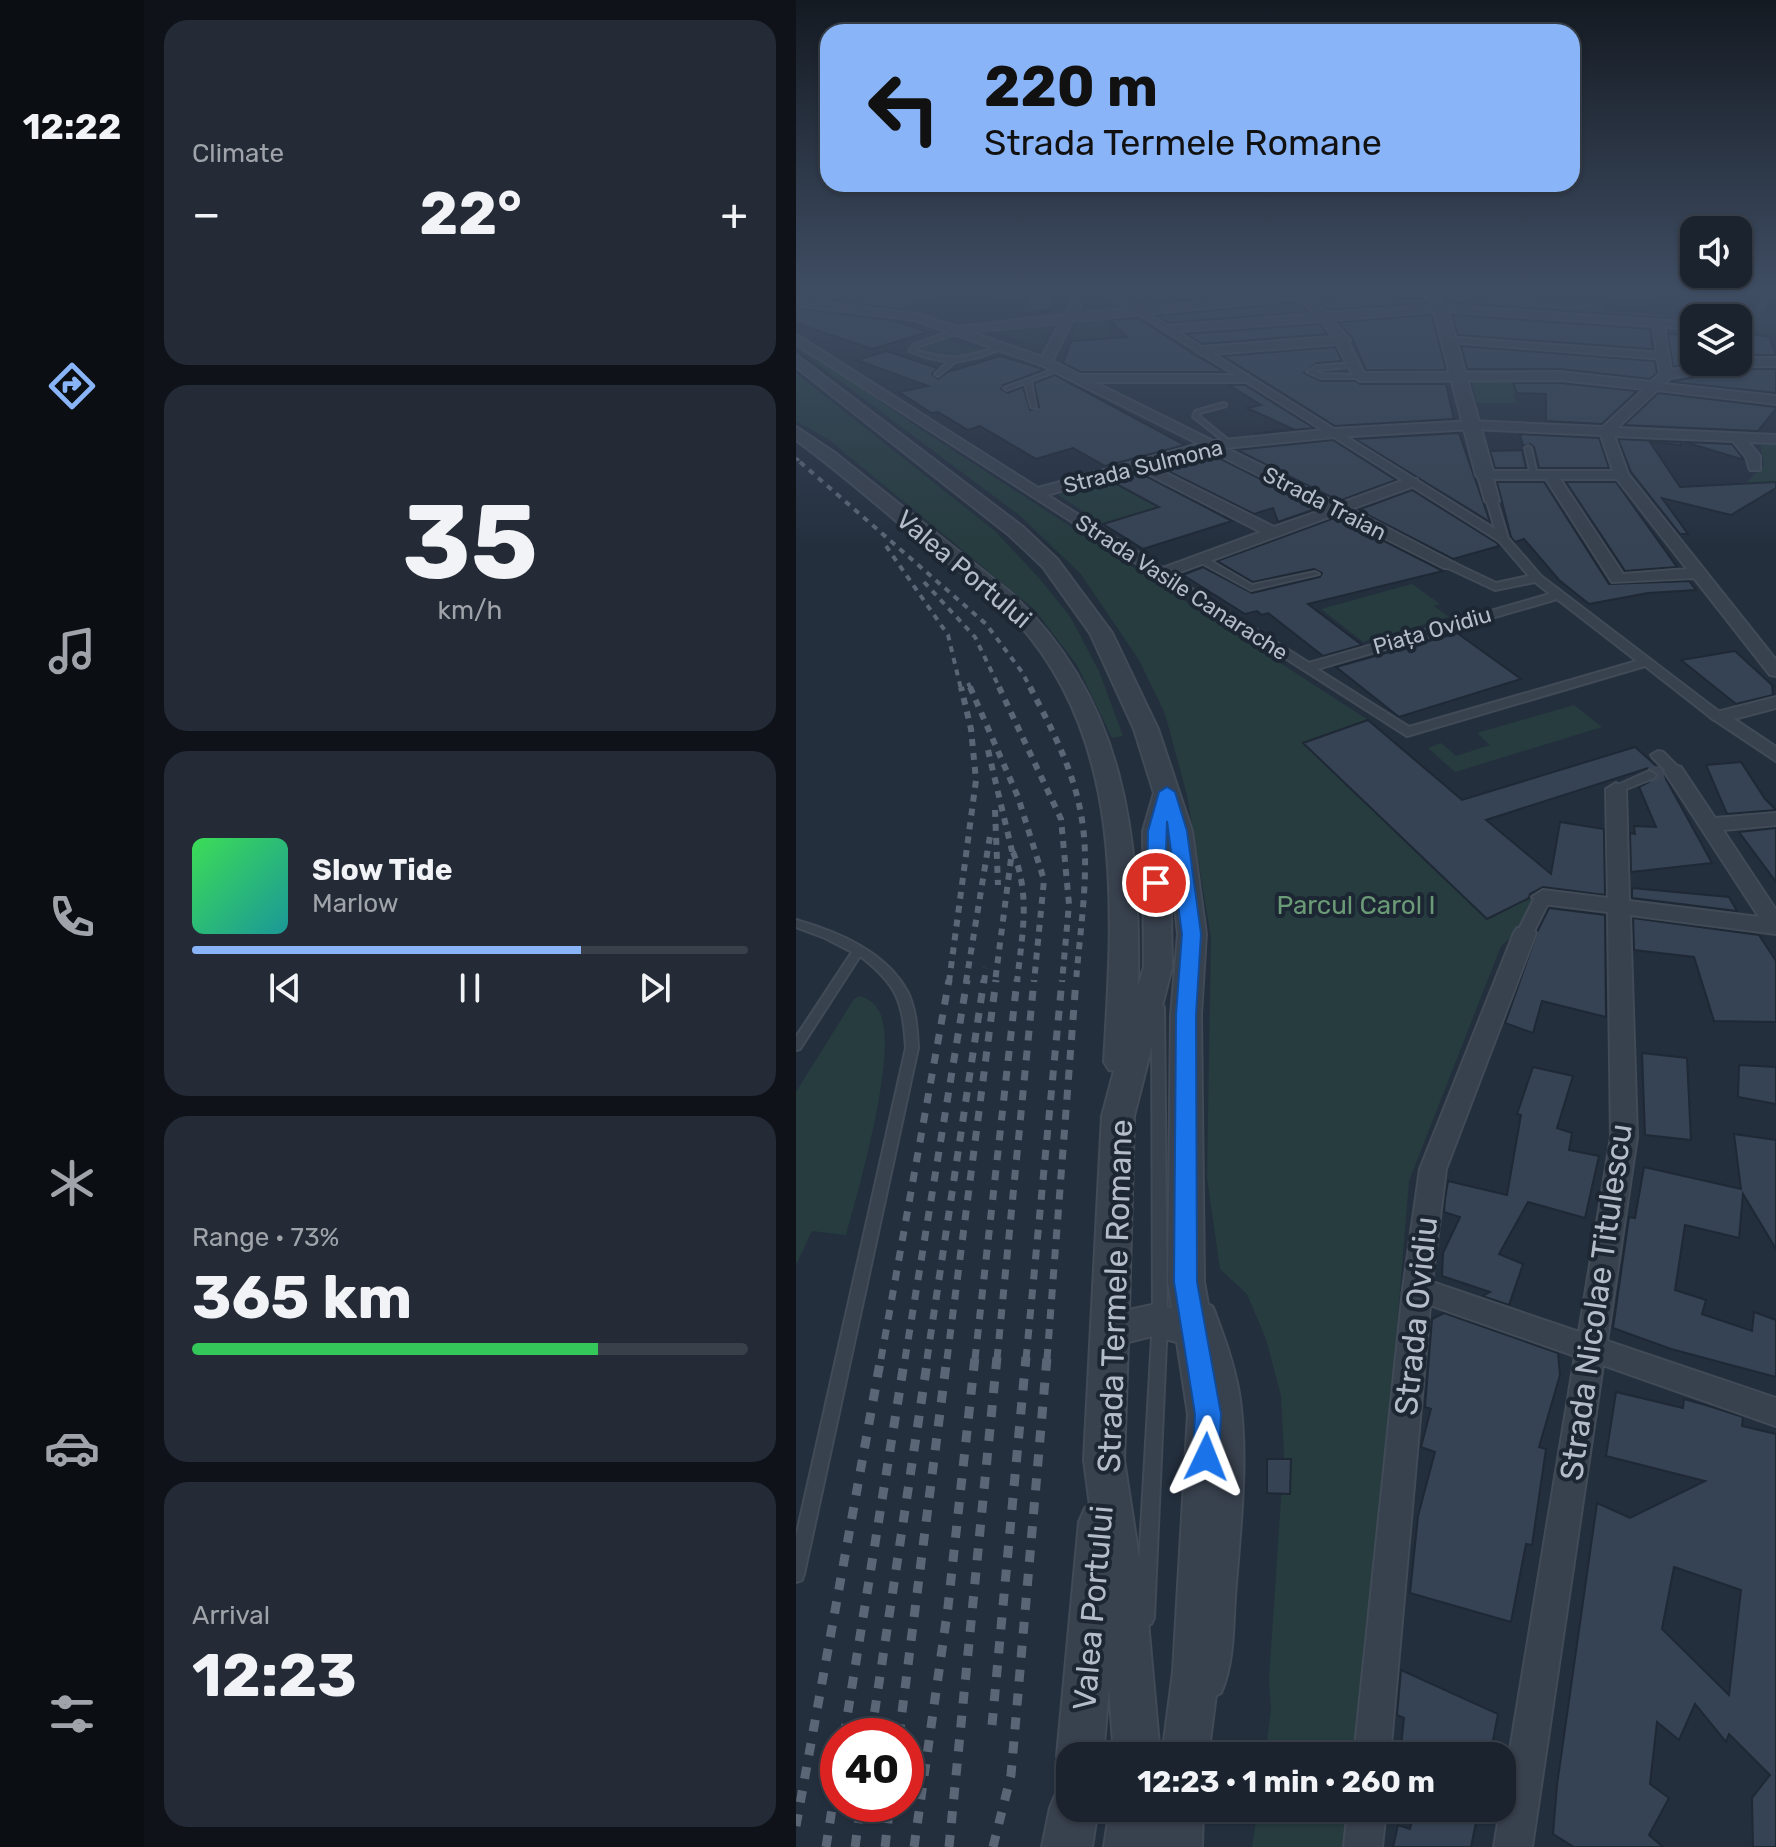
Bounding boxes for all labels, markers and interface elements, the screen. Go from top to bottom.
text: 220 m [984,54,1158,120]
icon: left [852,56,956,160]
text: 12:22 [23,105,121,148]
text: Strada Termele Romane [984,121,1382,164]
text: Climate [192,138,284,169]
text: 22° [419,178,522,249]
text: − [192,188,221,240]
text: + [721,188,748,240]
map controls [1680,216,1752,376]
button: sound [1680,216,1752,288]
button: layers [1680,304,1752,376]
icon: directions [44,358,100,414]
street label: Strada Sulmona [1061,434,1226,499]
street label: Strada Traian [1259,461,1391,546]
text: 35 [402,481,538,604]
street label: Valea Portului [890,504,1038,635]
street label: Strada Vasile Canarache [1070,509,1293,666]
text: km/h [438,595,502,626]
street label: Piața Ovidiu [1370,601,1494,660]
icon: music [44,623,100,679]
pin [1122,849,1190,917]
text: Slow Tide [312,852,452,888]
icon: arrive [1134,861,1178,905]
text: Marlow [312,888,399,919]
icon: phone [44,889,100,945]
park label: Parcul Carol I [1276,890,1436,921]
icon: previous [263,966,307,1010]
icon: pause [448,966,492,1010]
icon: next [633,966,677,1010]
street label: Strada Termele Romane [1090,1119,1140,1473]
street label: Strada Nicolae Titulescu [1552,1121,1640,1483]
icon: climate [44,1155,100,1211]
street label: Strada Ovidiu [1387,1215,1445,1417]
text: Range · 73% [192,1222,339,1253]
text: 365 km [192,1262,412,1333]
position arrow [1164,1415,1248,1499]
icon: car [44,1420,100,1476]
street label: Valea Portului [1065,1504,1121,1712]
text: Arrival [192,1600,270,1631]
text: 12:23 [192,1640,357,1711]
icon: filters [44,1686,100,1742]
speed limit sign: 40 [820,1718,924,1822]
text: 12:23 · 1 min · 260 m [1137,1764,1435,1800]

